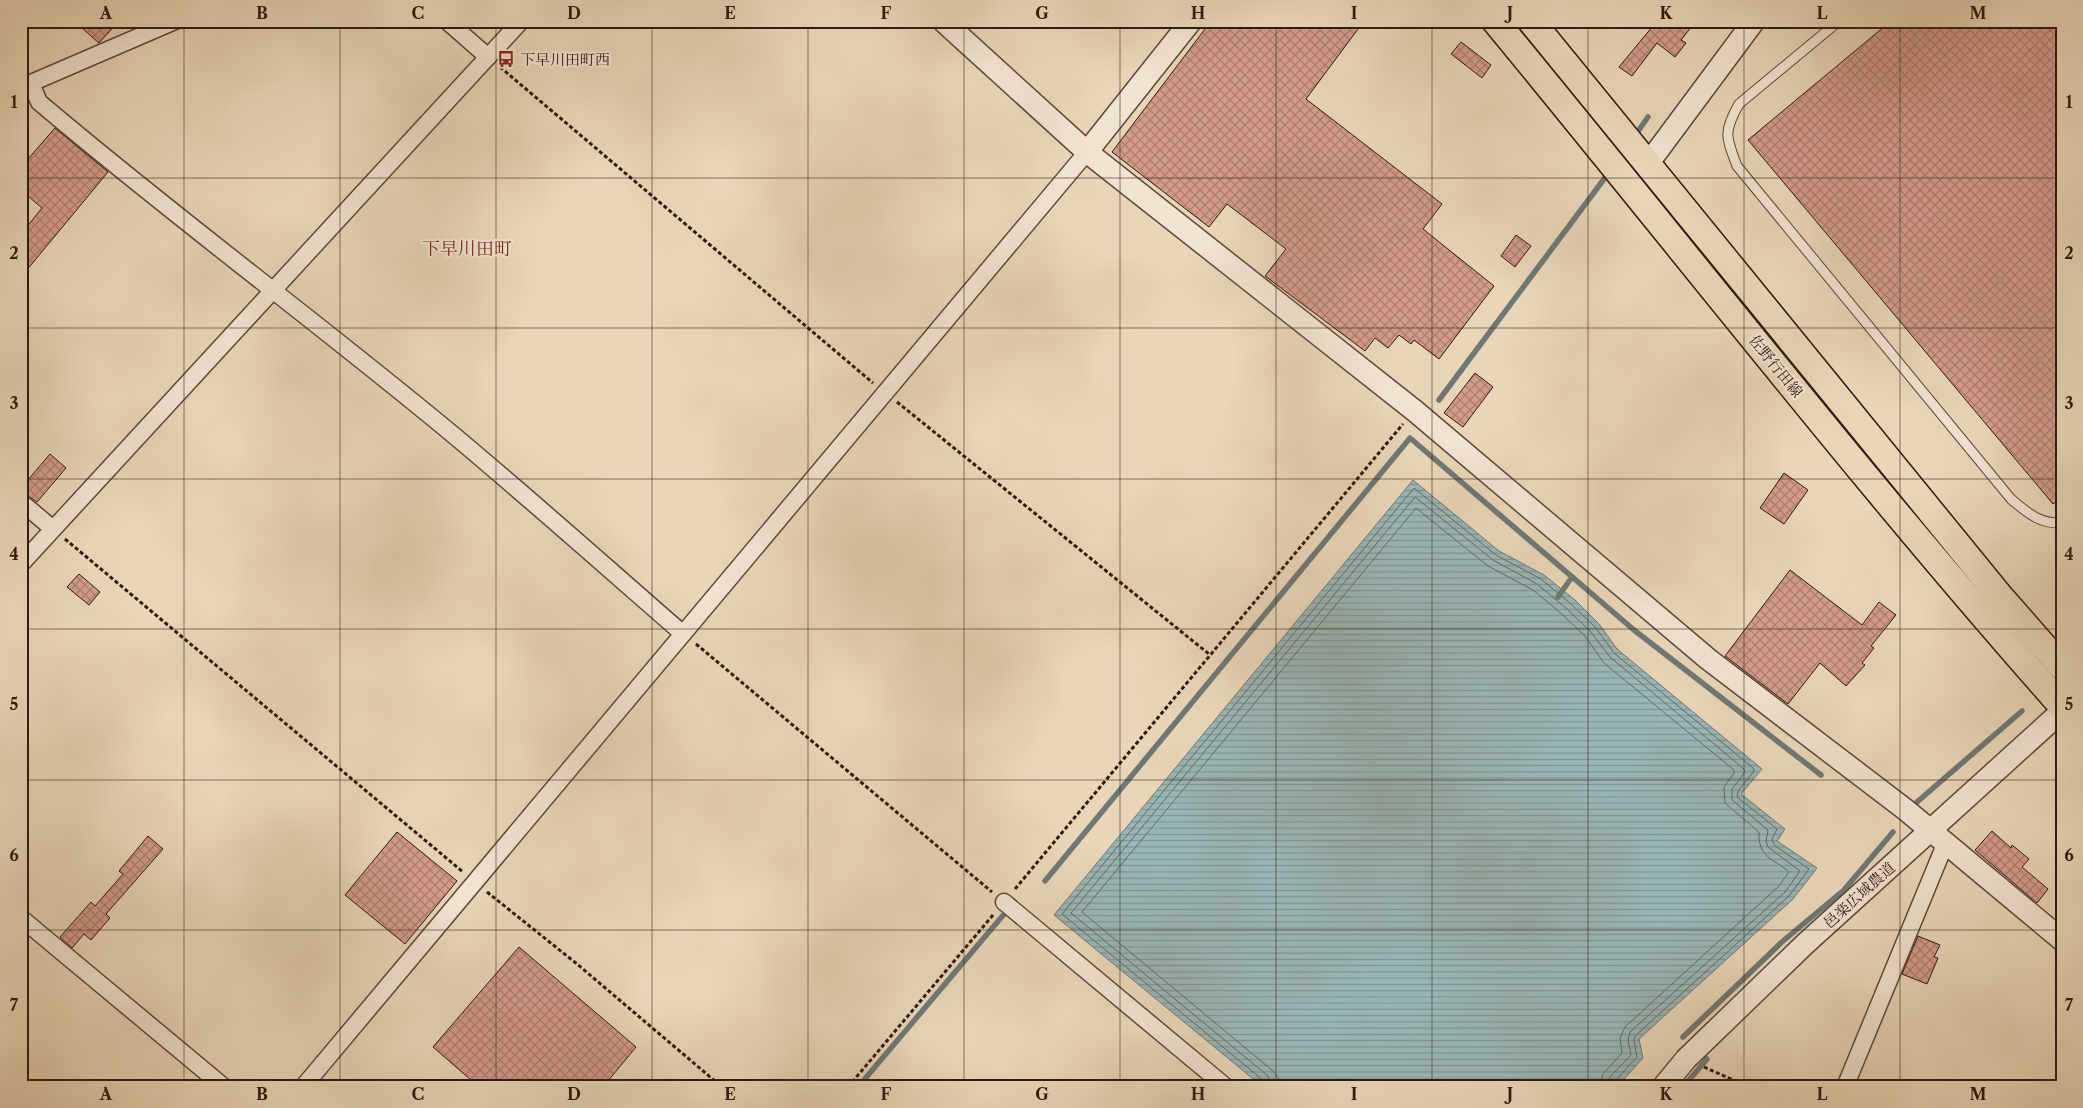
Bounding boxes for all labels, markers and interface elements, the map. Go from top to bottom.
text: A [99,3,113,23]
text: B [256,3,268,23]
text: C [412,3,424,23]
text: D [567,3,581,23]
text: E [724,3,736,23]
text: F [881,3,892,23]
text: G [1035,3,1049,23]
text: H [1191,3,1205,23]
text: I [1351,3,1358,23]
text: J [1504,3,1513,23]
text: K [1660,3,1674,23]
text: L [1816,3,1828,23]
text: M [1970,3,1987,23]
bus stop icon: 下早川田町西 [496,49,516,69]
place label: 下早川田町西 [520,50,610,69]
text: 1 [10,92,18,112]
text: 1 [2065,92,2073,112]
district label: 下早川田町 [422,238,512,260]
text: 2 [9,243,19,263]
text: 2 [2064,243,2074,263]
street label: 佐野行田線 [1745,331,1807,401]
text: 3 [9,393,19,413]
text: 3 [2064,393,2074,413]
text: 4 [9,544,19,564]
text: 4 [2064,544,2074,564]
text: 5 [10,694,19,714]
text: 5 [2065,694,2074,714]
text: 6 [9,845,19,865]
text: 6 [2064,845,2074,865]
street label: 邑楽広域農道 [1819,858,1899,932]
text: 7 [10,995,19,1015]
text: 7 [2065,995,2074,1015]
text: A [99,1084,113,1104]
text: B [256,1084,268,1104]
text: C [412,1084,424,1104]
text: D [567,1084,581,1104]
text: E [724,1084,736,1104]
text: F [881,1084,892,1104]
text: G [1035,1084,1049,1104]
text: H [1191,1084,1205,1104]
text: I [1351,1084,1358,1104]
text: J [1504,1084,1513,1104]
text: K [1660,1084,1674,1104]
text: L [1816,1084,1828,1104]
text: M [1970,1084,1987,1104]

